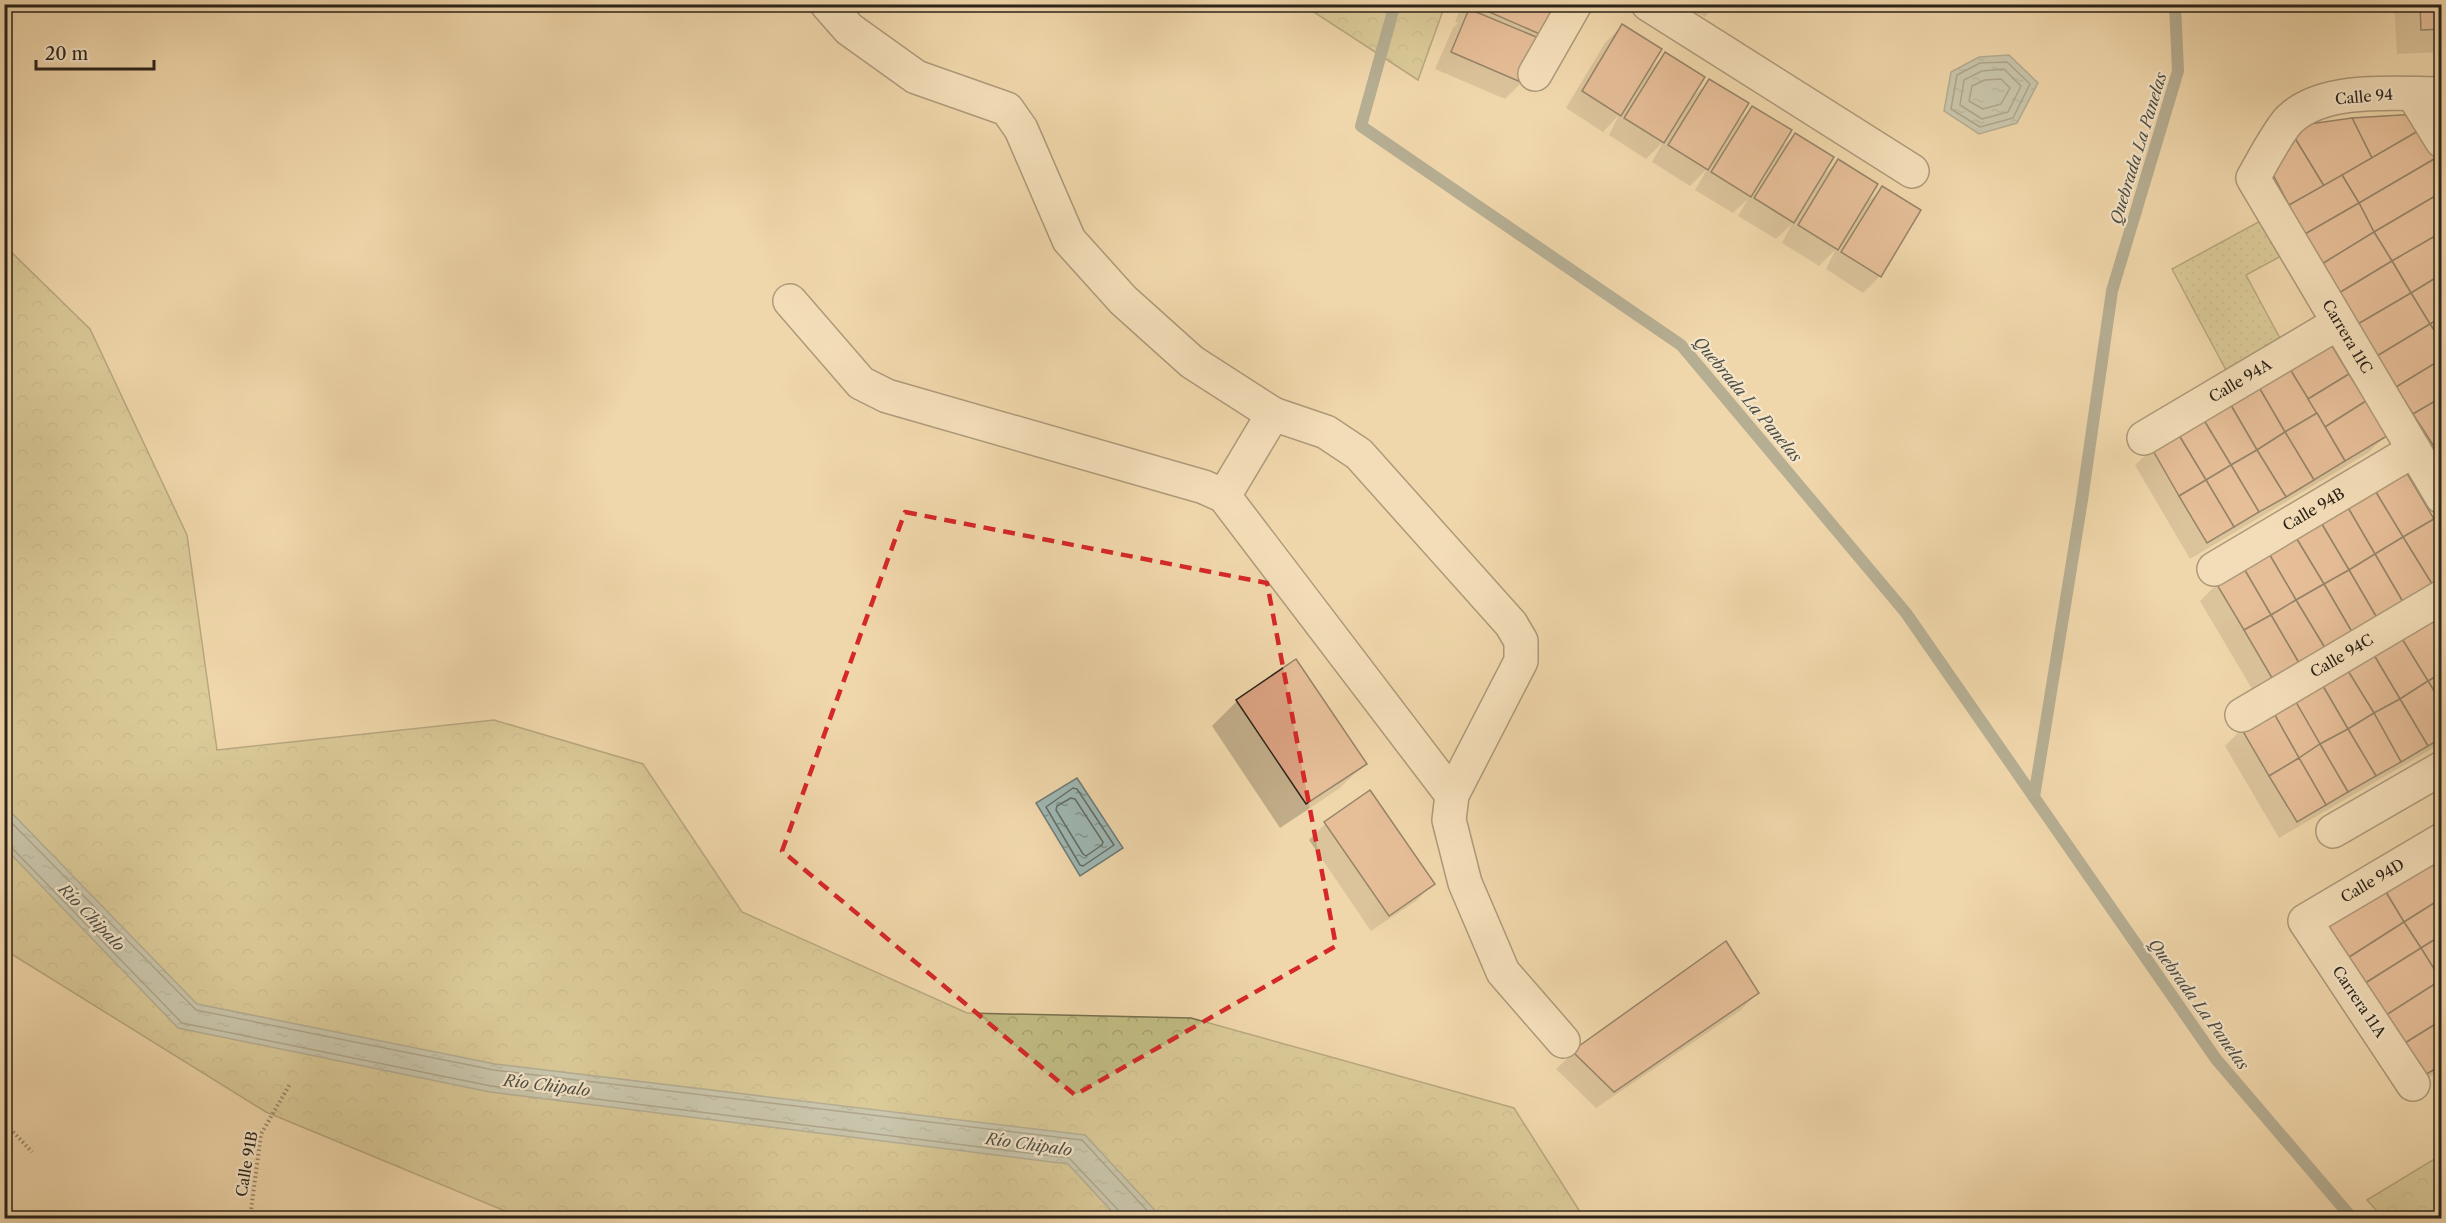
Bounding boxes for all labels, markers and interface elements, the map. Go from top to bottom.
scale bar [36,33,154,71]
text: 20 m [45,43,89,65]
water label: Quebrada La Panelas [2105,70,2171,226]
street label: Calle 94 [2334,84,2394,109]
street label: Carrera 11C [2318,296,2377,377]
water label: Quebrada La Panelas [1690,332,1806,466]
street label: Calle 94A [2205,354,2276,406]
street label: Calle 94B [2279,484,2348,535]
street label: Calle 94C [2307,630,2377,682]
street label: Calle 94D [2337,855,2407,907]
water label: Río Chipalo [53,877,130,955]
water label: Quebrada La Panelas [2144,934,2254,1074]
street label: Carrera 11A [2328,962,2391,1042]
water label: Río Chipalo [501,1070,592,1100]
water label: Río Chipalo [983,1128,1074,1160]
street label: Calle 91B [231,1130,262,1198]

